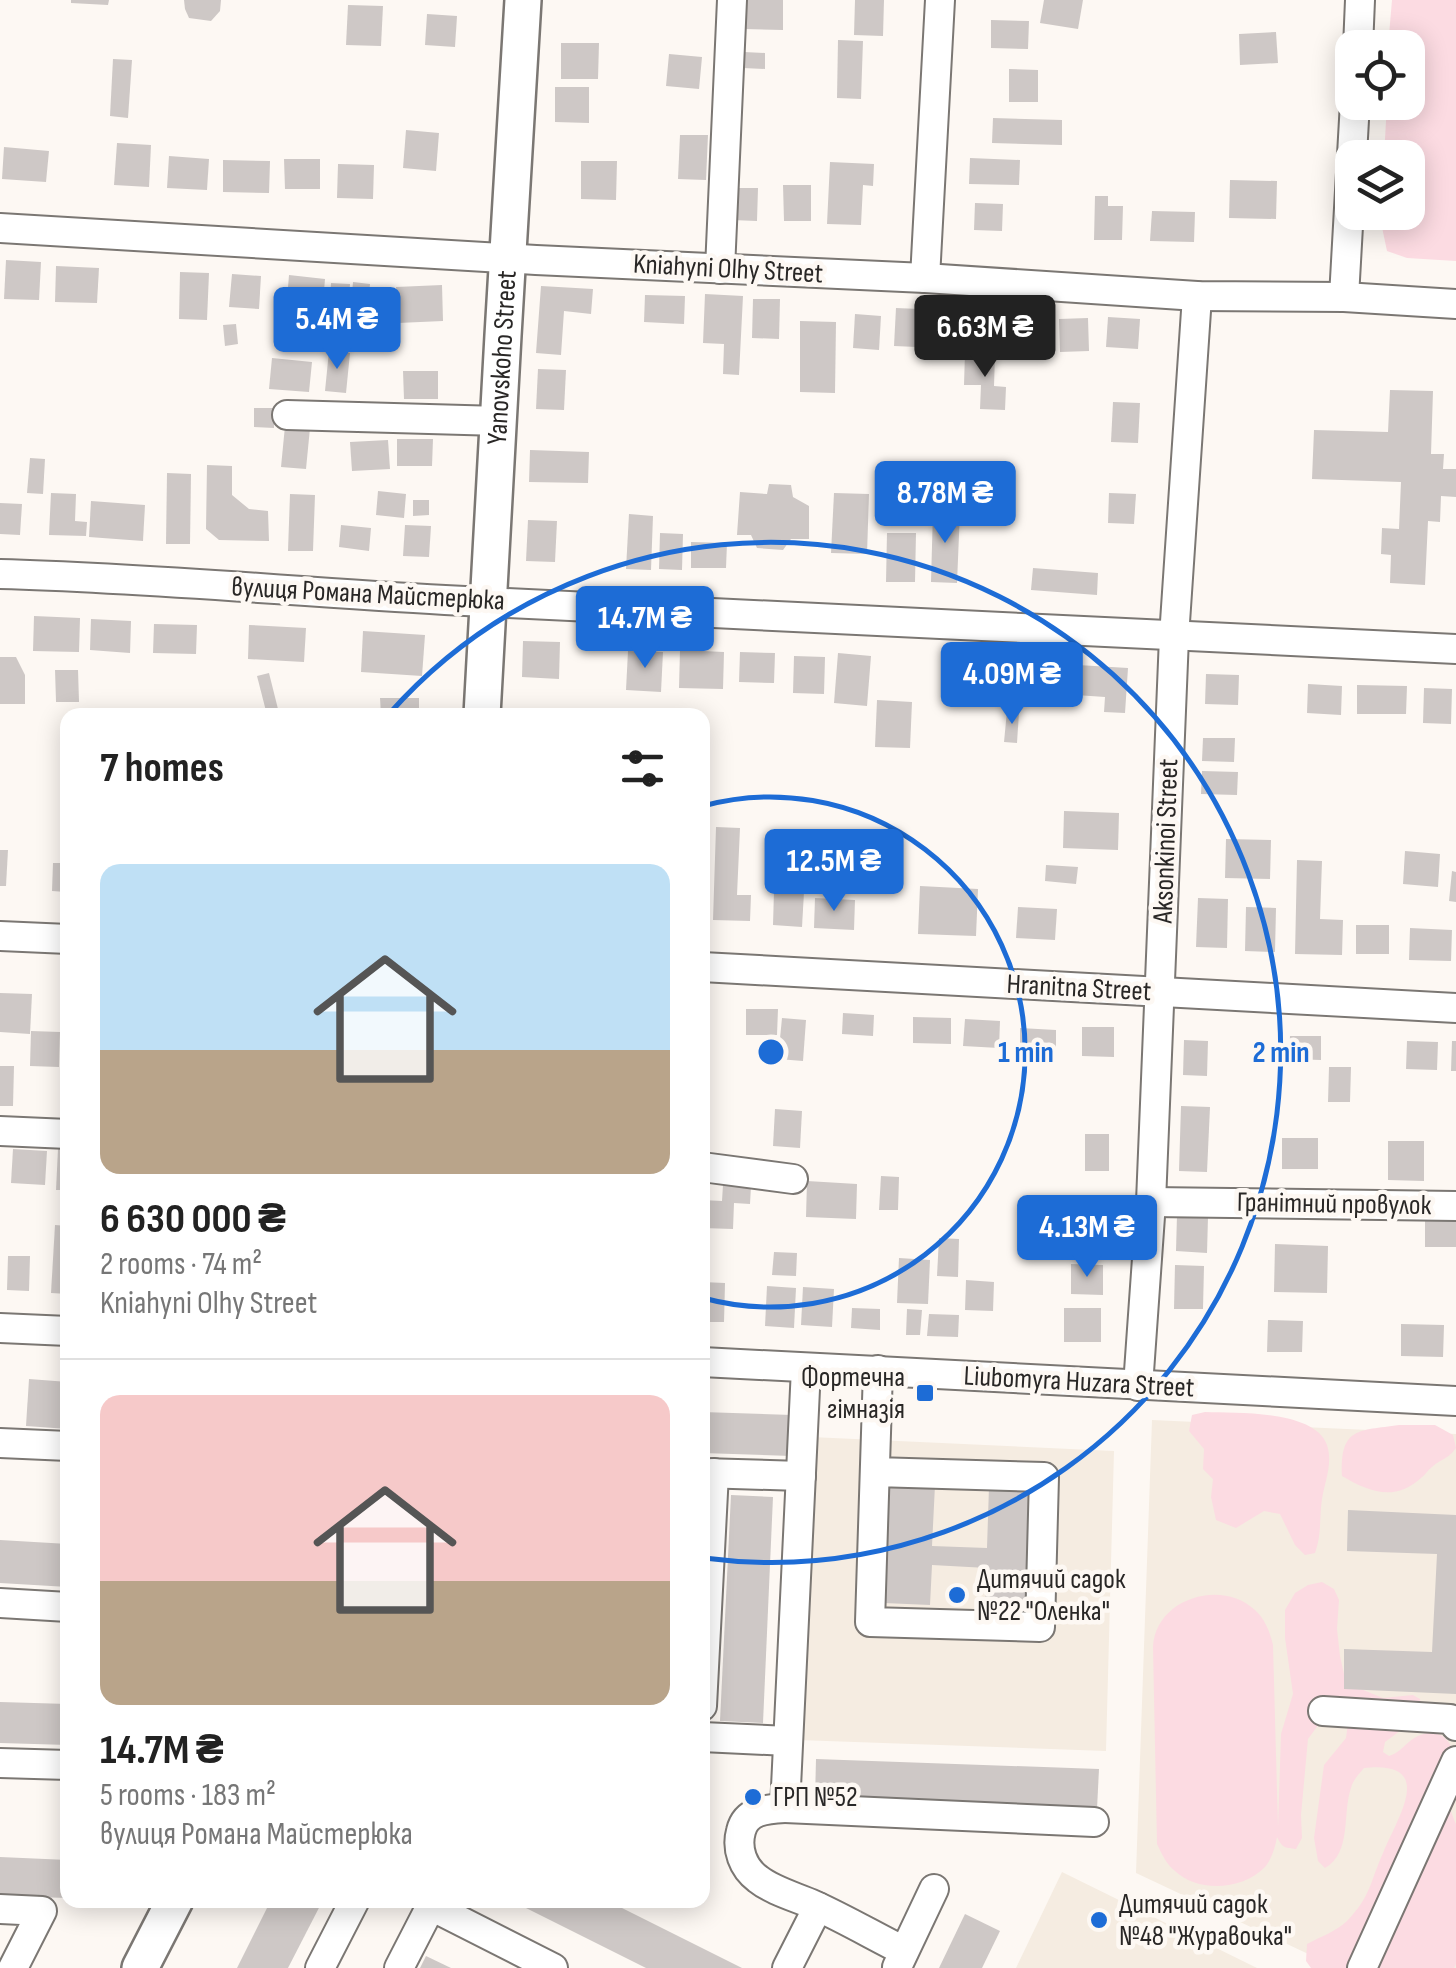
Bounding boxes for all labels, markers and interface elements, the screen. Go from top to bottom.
map controls [1335,30,1425,230]
button: locate [1335,30,1425,120]
button: layers [1335,140,1425,230]
street label: Kniahyni Olhy Street [632,248,824,290]
street label: Yanovskoho Street [480,269,523,446]
pin: 5.4M ₴ [256,287,418,372]
pin: 6.63M ₴ [893,295,1077,380]
text: 5.4M ₴ [296,300,378,339]
text: 6.63M ₴ [936,308,1034,347]
pin: 8.78M ₴ [853,461,1037,546]
text: 8.78M ₴ [897,474,993,513]
street label: вулиця Романа Майстерюка [230,570,506,618]
pin: 14.7M ₴ [553,586,737,671]
text: 14.7M ₴ [598,599,692,638]
pin: 4.09M ₴ [920,642,1104,727]
text: 4.09M ₴ [963,655,1061,694]
icon: filters [615,741,670,796]
text: 7 homes [100,743,224,794]
street label: Aksonkinoi Street [1147,758,1185,925]
pin: 12.5M ₴ [742,829,926,914]
text: 12.5M ₴ [787,842,881,881]
icon: home [295,929,475,1109]
street label: Hranitna Street [1006,968,1152,1008]
centre of rings [753,1034,789,1070]
text: 1 min [998,1035,1054,1071]
text: 2 min [1252,1035,1310,1071]
street label: Гранітний провулок [1237,1186,1432,1222]
text: 6 630 000 ₴ [100,1194,286,1245]
pin: 4.13M ₴ [995,1195,1179,1280]
text: 4.13M ₴ [1039,1208,1135,1247]
text: 2 rooms · 74 m² [100,1245,262,1284]
text: Kniahyni Olhy Street [100,1284,317,1323]
street label: Liubomyra Huzara Street [963,1359,1195,1405]
place label: Фортечна гімназія [801,1361,905,1426]
marker: Фортечна гімназія [914,1382,936,1404]
icon: home [295,1460,475,1640]
place label: Дитячий садок №22 "Оленка" [977,1563,1126,1628]
marker: Дитячий садок №22 "Оленка" [946,1584,968,1606]
text: 14.7M ₴ [100,1725,224,1776]
text: 5 rooms · 183 m² [100,1776,276,1815]
place label: ГРП №52 [773,1781,857,1814]
marker: ГРП №52 [742,1786,764,1808]
text: вулиця Романа Майстерюка [100,1815,413,1854]
place label: Дитячий садок №48 "Журавочка" [1119,1888,1292,1953]
marker: Дитячий садок №48 "Журавочка" [1088,1909,1110,1931]

